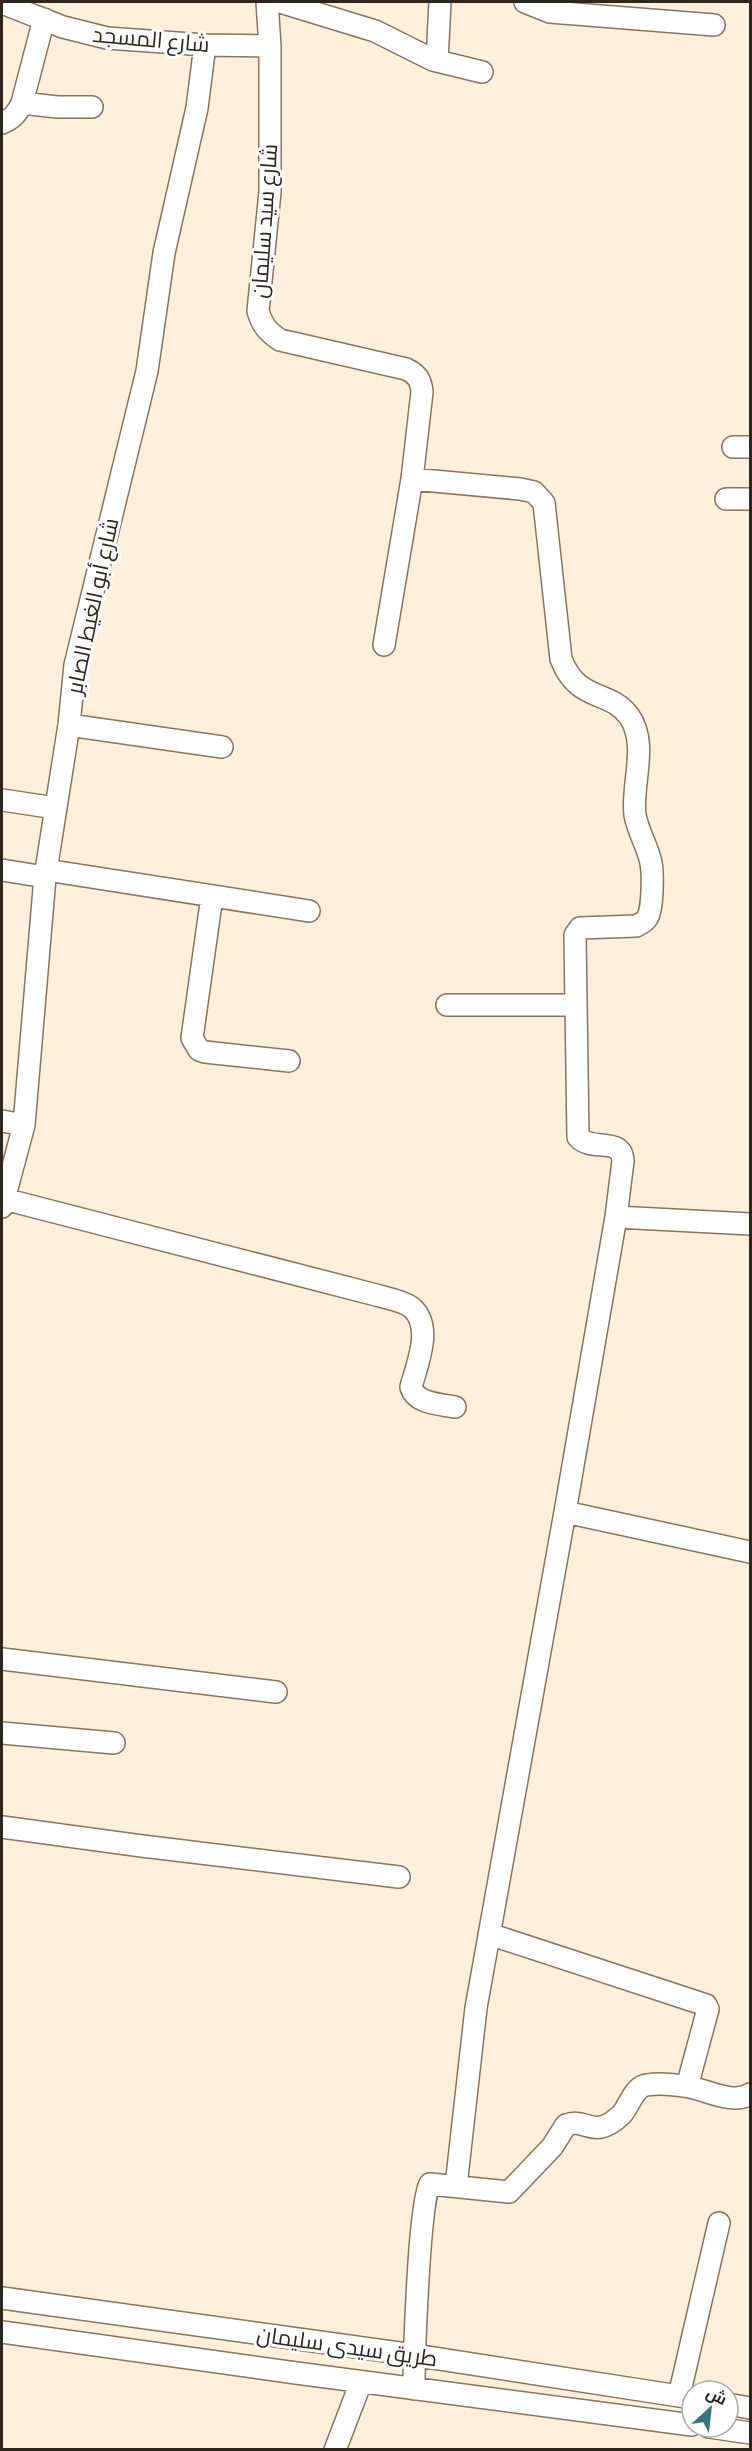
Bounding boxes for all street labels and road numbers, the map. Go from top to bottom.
street label: شارع المسجد [91,20,211,59]
street label: شارع سيد سليمان [245,143,284,299]
street label: شارع أبو الغيط الصابر [59,515,125,699]
street label: طريق سيدى سليمان [255,2319,439,2373]

